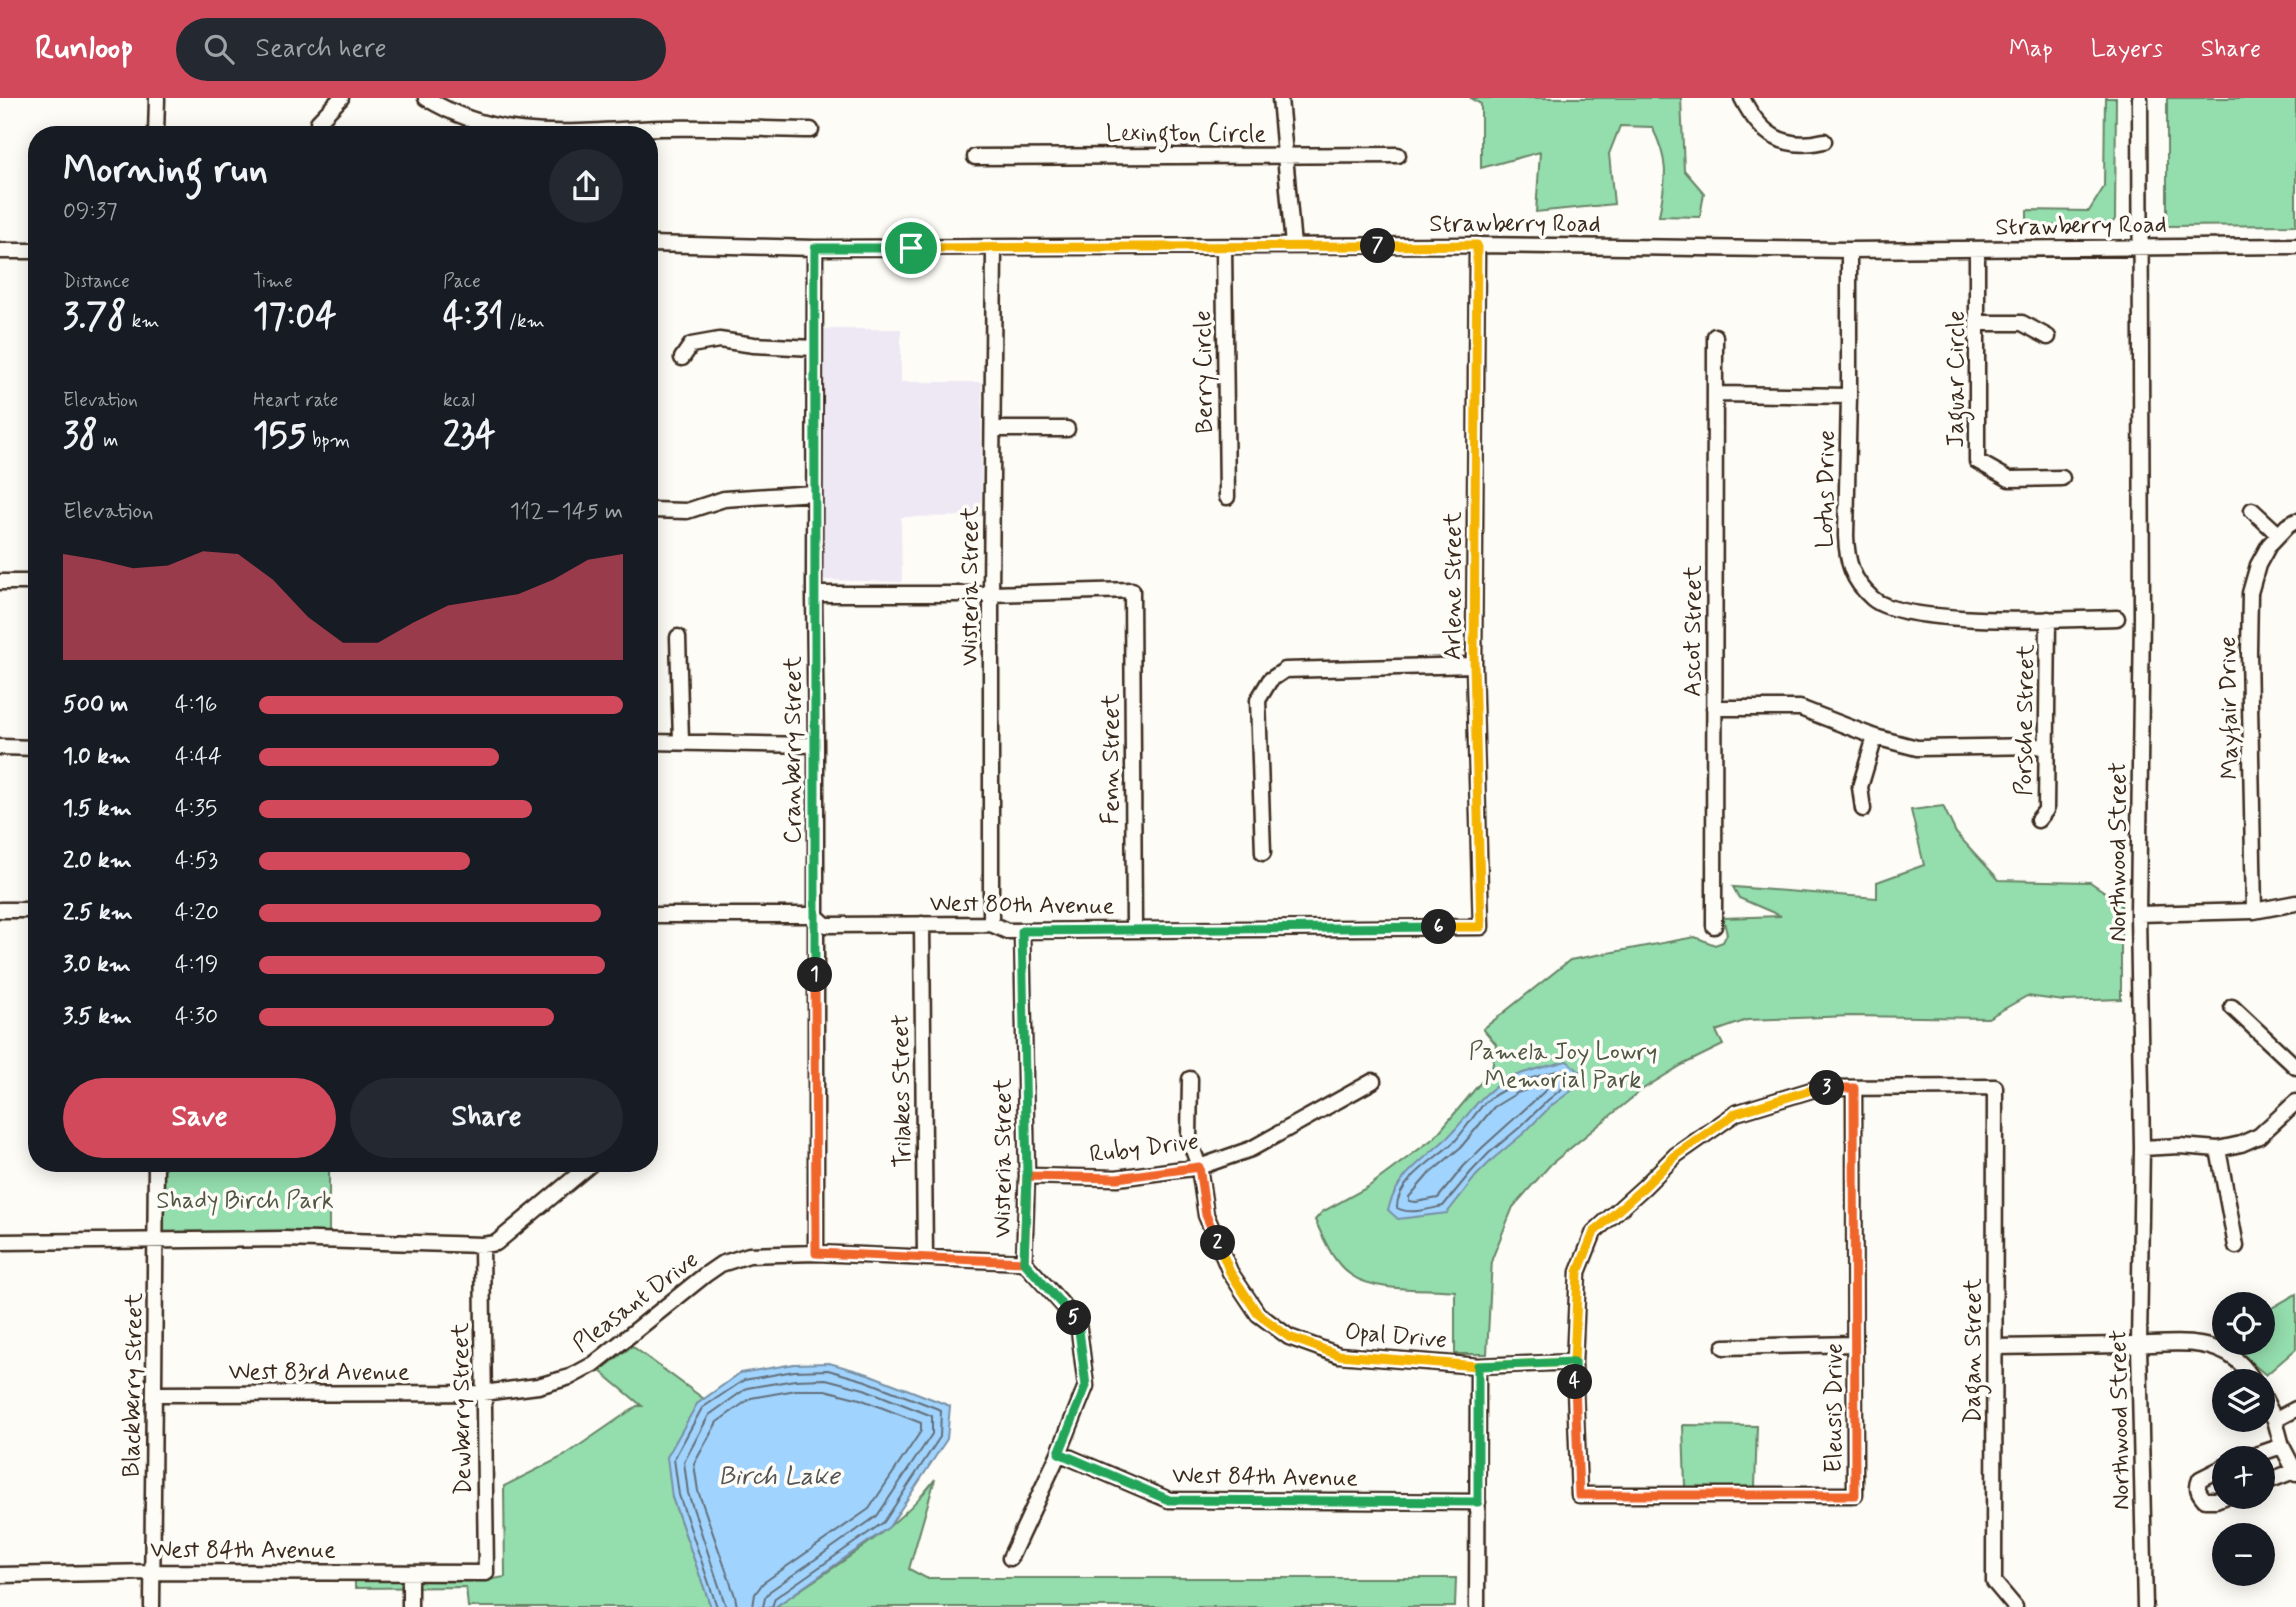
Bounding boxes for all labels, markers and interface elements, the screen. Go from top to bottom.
search box [176,18,666,81]
text: Runloop [35,27,134,71]
icon: search [200,30,238,68]
text: Search here [256,32,386,66]
text: Map [2009,34,2053,65]
text: Layers [2091,34,2163,65]
text: Share [2201,34,2261,65]
street label: Lexington Circle [1106,119,1266,153]
text: Morning run [63,146,268,195]
button: share [549,149,623,223]
text: 09:37 [63,197,118,227]
street label: Strawberry Road [1429,209,1601,240]
street label: Strawberry Road [1995,210,2167,243]
pin [881,218,941,278]
pin: 7 [1360,228,1396,264]
icon: arrive [892,229,930,267]
text: 7 [1372,233,1383,258]
text: Distance [63,269,130,294]
text: Time [253,269,293,294]
text: Pace [443,269,481,294]
text: 3.78 [63,294,127,340]
text: 17:04 [253,294,336,340]
text: 4:31 [443,294,504,340]
text: km [127,309,159,334]
text: /km [504,309,545,334]
street label: Berry Circle [1188,310,1221,434]
street label: Jaguar Circle [1941,310,1975,448]
text: Elevation [63,388,138,413]
text: Heart rate [253,388,338,413]
text: kcal [443,388,475,413]
text: 38 [63,413,98,459]
text: 155 [253,413,307,459]
text: 234 [443,413,496,459]
text: m [98,428,118,453]
text: bpm [307,428,350,453]
street label: Lotus Drive [1810,430,1843,548]
text: Elevation [63,497,154,527]
text: 112–145 m [510,497,623,527]
street label: Wisteria Street [955,506,986,666]
street label: Arlene Street [1438,512,1469,660]
street label: Ascot Street [1678,565,1709,697]
street label: Mayfair Drive [2213,636,2246,780]
street label: Porsche Street [2009,644,2042,796]
street label: Cranberry Street [778,656,809,844]
text: 500 m [63,690,128,720]
text: 4:16 [175,690,218,720]
street label: Fenn Street [1096,693,1127,825]
text: 1.0 km [63,742,131,772]
text: 4:44 [175,742,222,772]
street label: Northwood Street [2103,762,2134,942]
text: 1.5 km [63,794,132,824]
text: 4:35 [175,794,217,824]
text: 2.0 km [63,846,132,876]
text: 4:53 [175,846,218,876]
street label: West 80th Avenue [929,888,1115,923]
text: 2.5 km [63,898,133,928]
text: 4:20 [175,898,219,928]
pin: 6 [1422,910,1456,944]
text: 6 [1434,914,1443,939]
text: 3.0 km [63,950,131,980]
text: 4:19 [175,950,219,980]
pin: 1 [798,958,832,992]
text: 1 [810,962,819,987]
text: 3.5 km [63,1002,132,1032]
text: 4:30 [175,1002,218,1032]
street label: Trilakes Street [886,1014,919,1168]
park label: Pamela Joy Lowry Memorial Park [1469,1037,1657,1096]
pin: 3 [1810,1070,1844,1105]
text: 3 [1822,1075,1831,1100]
button: Save [63,1078,336,1158]
button: Share [350,1078,623,1158]
street label: Wisteria Street [988,1078,1019,1238]
street label: Ruby Drive [1088,1126,1201,1171]
park label: Shady Birch Park [156,1186,334,1217]
pin: 2 [1200,1226,1236,1260]
text: 2 [1213,1230,1222,1255]
street label: Pleasant Drive [567,1245,705,1360]
street label: Dagan Street [1958,1278,1992,1424]
map controls [2212,1292,2275,1586]
button: locate [2212,1292,2275,1355]
street label: Blackberry Street [116,1293,151,1478]
pin: 5 [1056,1300,1092,1336]
text: 5 [1068,1305,1079,1330]
street label: Opal Drive [1343,1317,1448,1356]
street label: Dewberry Street [445,1323,480,1495]
street label: Northwood Street [2103,1330,2138,1510]
street label: Eleusis Drive [1819,1343,1850,1473]
street label: West 83rd Avenue [228,1357,410,1388]
pin: 4 [1558,1364,1592,1400]
text: 4 [1569,1369,1580,1394]
button: layers [2212,1369,2275,1432]
button: + [2212,1446,2275,1509]
water label: Birch Lake [718,1460,841,1494]
street label: West 84th Avenue [1172,1460,1358,1495]
button: − [2212,1523,2275,1586]
street label: West 84th Avenue [150,1535,336,1566]

